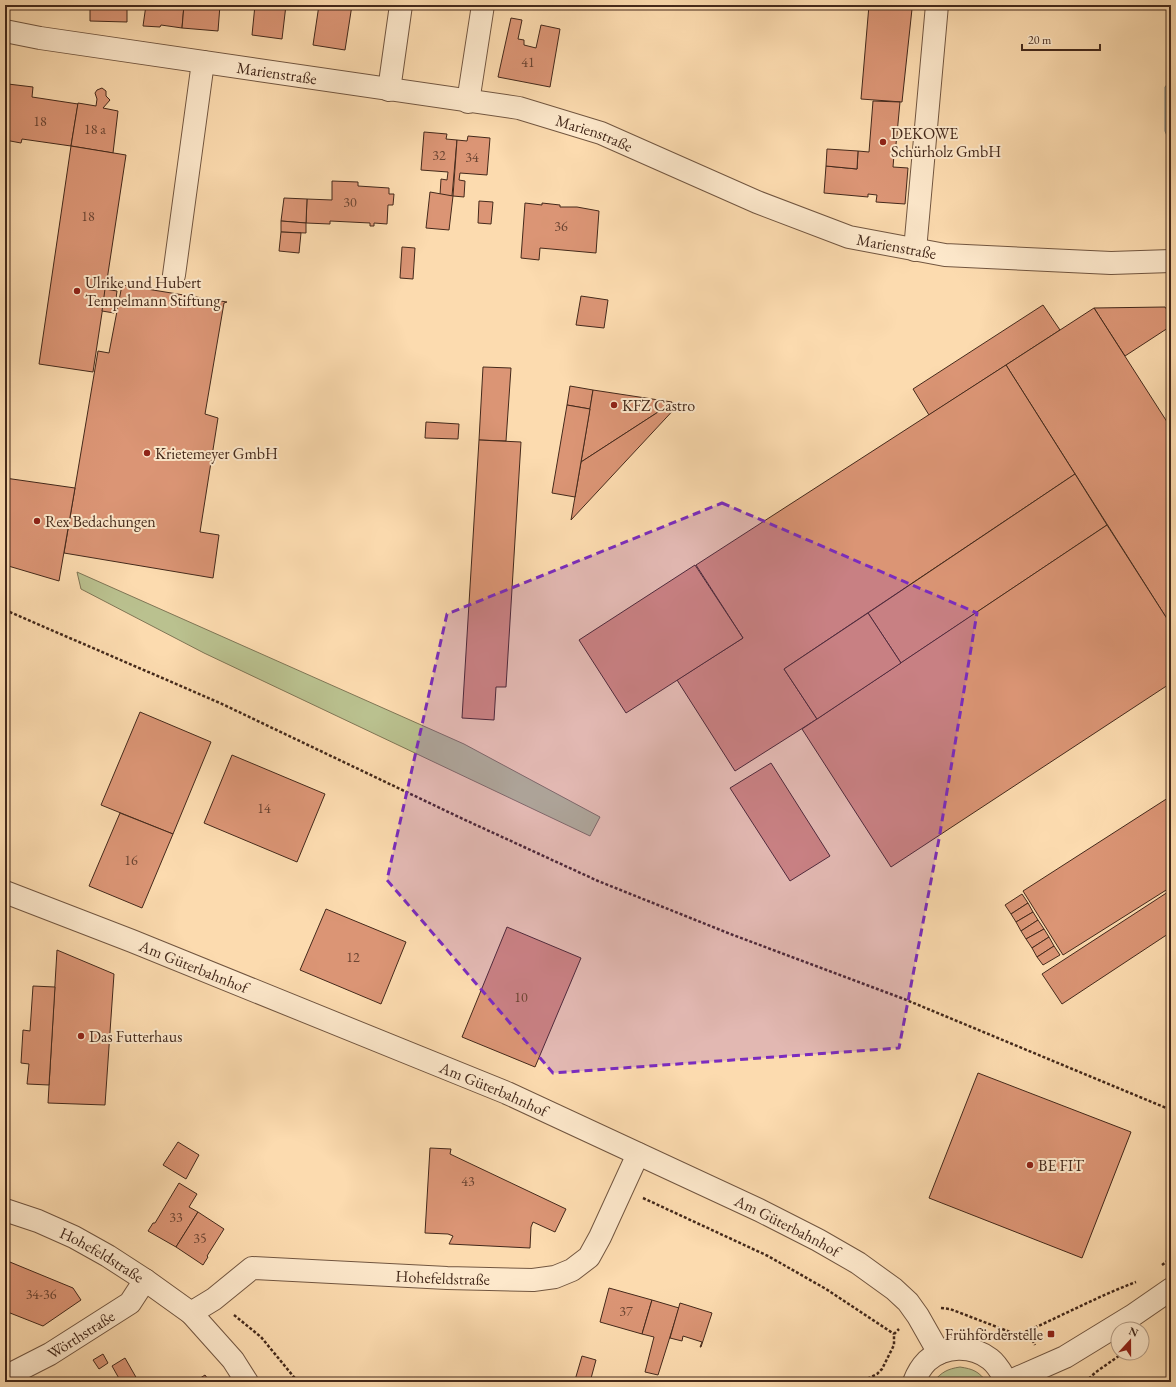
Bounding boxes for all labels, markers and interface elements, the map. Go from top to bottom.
scale bar [1022,26,1100,52]
text: 20 m [1028,32,1052,48]
house number: 41 [521,53,535,71]
street label: Marienstraße [235,56,318,89]
street label: Marienstraße [553,109,636,156]
house number: 18 [33,112,47,130]
house number: 18 a [84,120,106,138]
place label: DEKOWE Schürholz GmbH [891,123,1001,162]
marker: DEKOWE Schürholz GmbH [878,137,888,147]
house number: 32 [432,146,446,164]
house number: 34 [465,148,479,166]
house number: 30 [343,193,357,211]
house number: 18 [81,207,95,225]
house number: 36 [554,217,568,235]
street label: Marienstraße [855,228,938,264]
place label: Ulrike und Hubert Tempelmann Stiftung [85,272,221,311]
marker: Ulrike und Hubert Tempelmann Stiftung [72,286,82,296]
place label: KFZ Castro [622,395,695,416]
marker: KFZ Castro [609,400,619,410]
place label: Krietemeyer GmbH [155,443,278,464]
marker: Krietemeyer GmbH [142,448,152,458]
place label: Rex Bedachungen [45,511,156,532]
marker: Rex Bedachungen [32,516,42,526]
house number: 14 [257,799,271,817]
house number: 16 [124,851,138,869]
street label: Am Güterbahnhof [135,934,253,998]
house number: 12 [346,948,360,966]
house number: 10 [514,988,528,1006]
place label: Das Futterhaus [89,1026,182,1047]
marker: Das Futterhaus [76,1031,86,1041]
street label: Am Güterbahnhof [436,1056,553,1122]
place label: BE FIT [1038,1155,1084,1176]
marker: BE FIT [1025,1160,1035,1170]
house number: 43 [461,1172,475,1190]
street label: Am Güterbahnhof [731,1189,846,1262]
house number: 33 [169,1208,183,1226]
street label: Hohefeldstraße [57,1222,148,1287]
house number: 35 [193,1229,207,1247]
street label: Hohefeldstraße [395,1265,490,1289]
house number: 34-36 [26,1285,57,1303]
house number: 37 [619,1302,633,1320]
street label: Wörthstraße [43,1305,118,1364]
north arrow [1110,1321,1150,1361]
place label: Frühförderstelle [945,1324,1043,1345]
text: N [1127,1324,1140,1340]
marker: Frühförderstelle [1046,1329,1056,1339]

